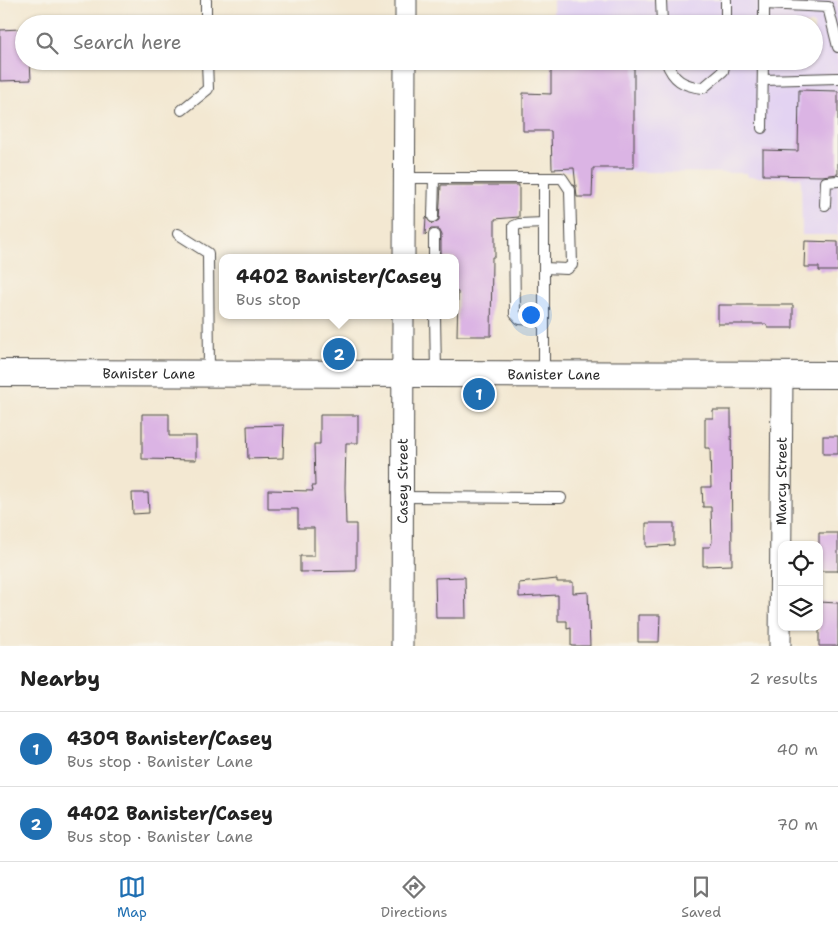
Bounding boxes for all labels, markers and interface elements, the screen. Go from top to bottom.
search box [15,15,823,70]
icon: search [33,29,61,57]
text: Search here [73,30,182,55]
popup [219,254,459,319]
text: 4402 Banister/Casey [236,264,442,289]
text: Bus stop [236,289,301,310]
your location [518,302,544,328]
pin: 2 [323,335,355,373]
street label: Banister Lane [102,364,196,382]
street label: Banister Lane [507,365,601,383]
pin: 1 [463,375,495,413]
street label: Marcy Street [772,437,791,525]
street label: Casey Street [393,438,412,524]
map controls [778,541,823,631]
button: locate [778,541,823,586]
button: layers [778,586,823,631]
text: Nearby [20,665,100,693]
text: 2 results [749,668,818,689]
text: 4309 Banister/Casey [67,726,272,751]
text: 1 [32,739,40,760]
text: 40 m [776,739,818,760]
text: Bus stop · Banister Lane [67,751,253,772]
text: 4402 Banister/Casey [67,801,273,826]
text: 2 [30,814,42,835]
text: 70 m [777,814,818,835]
text: Bus stop · Banister Lane [67,826,253,847]
tab: Map [117,873,147,921]
tab: Directions [381,873,447,921]
tab: Saved [681,873,721,921]

